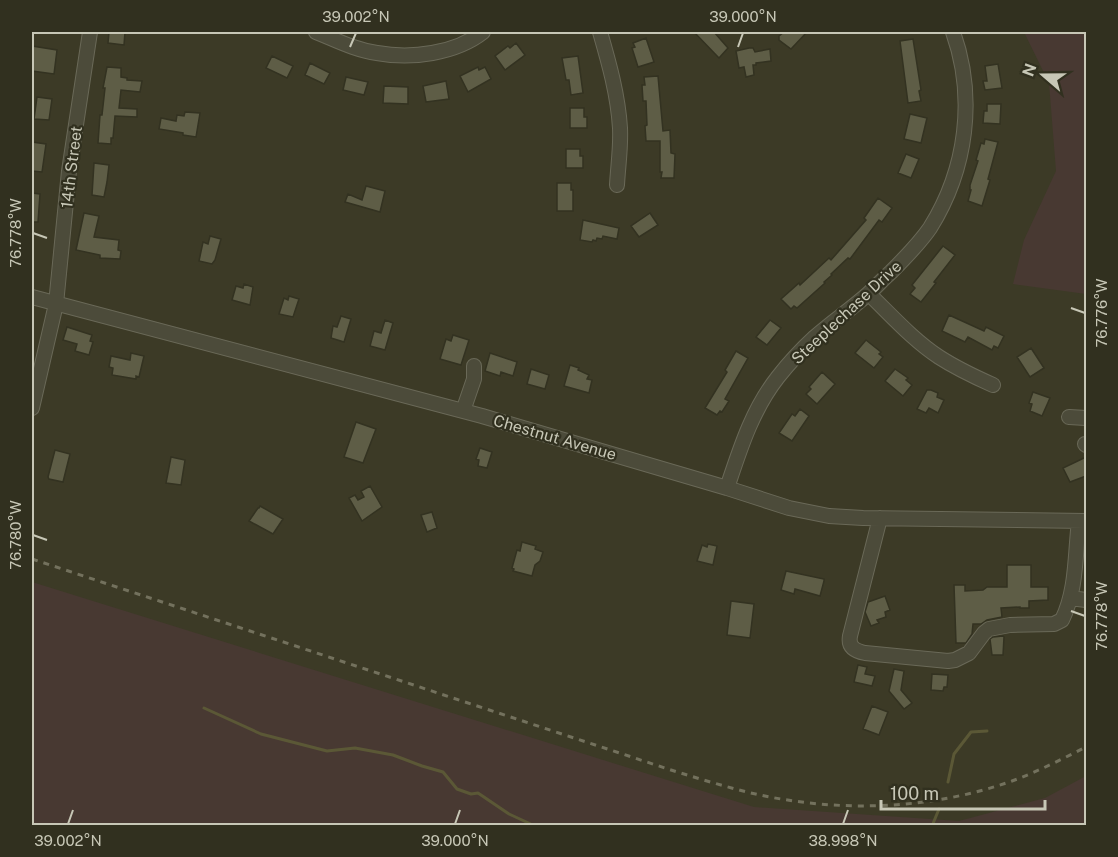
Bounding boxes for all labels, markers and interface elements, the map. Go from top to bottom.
text: 39.002°N [322,8,390,25]
text: 39.000°N [709,8,777,25]
north arrow [1013,45,1073,105]
text: N [1018,61,1040,79]
street label: 14th Street [57,125,86,209]
text: 76.778°W [7,198,24,268]
street label: Steeplechase Drive [787,257,905,368]
text: 76.776°W [1093,278,1110,348]
street label: Chestnut Avenue [491,411,619,464]
text: 76.780°W [7,500,24,570]
text: 76.778°W [1093,581,1110,651]
scale bar [881,773,1044,811]
text: 100 m [890,783,939,804]
text: 39.002°N [34,832,102,849]
text: 39.000°N [421,832,489,849]
text: 38.998°N [809,832,877,849]

